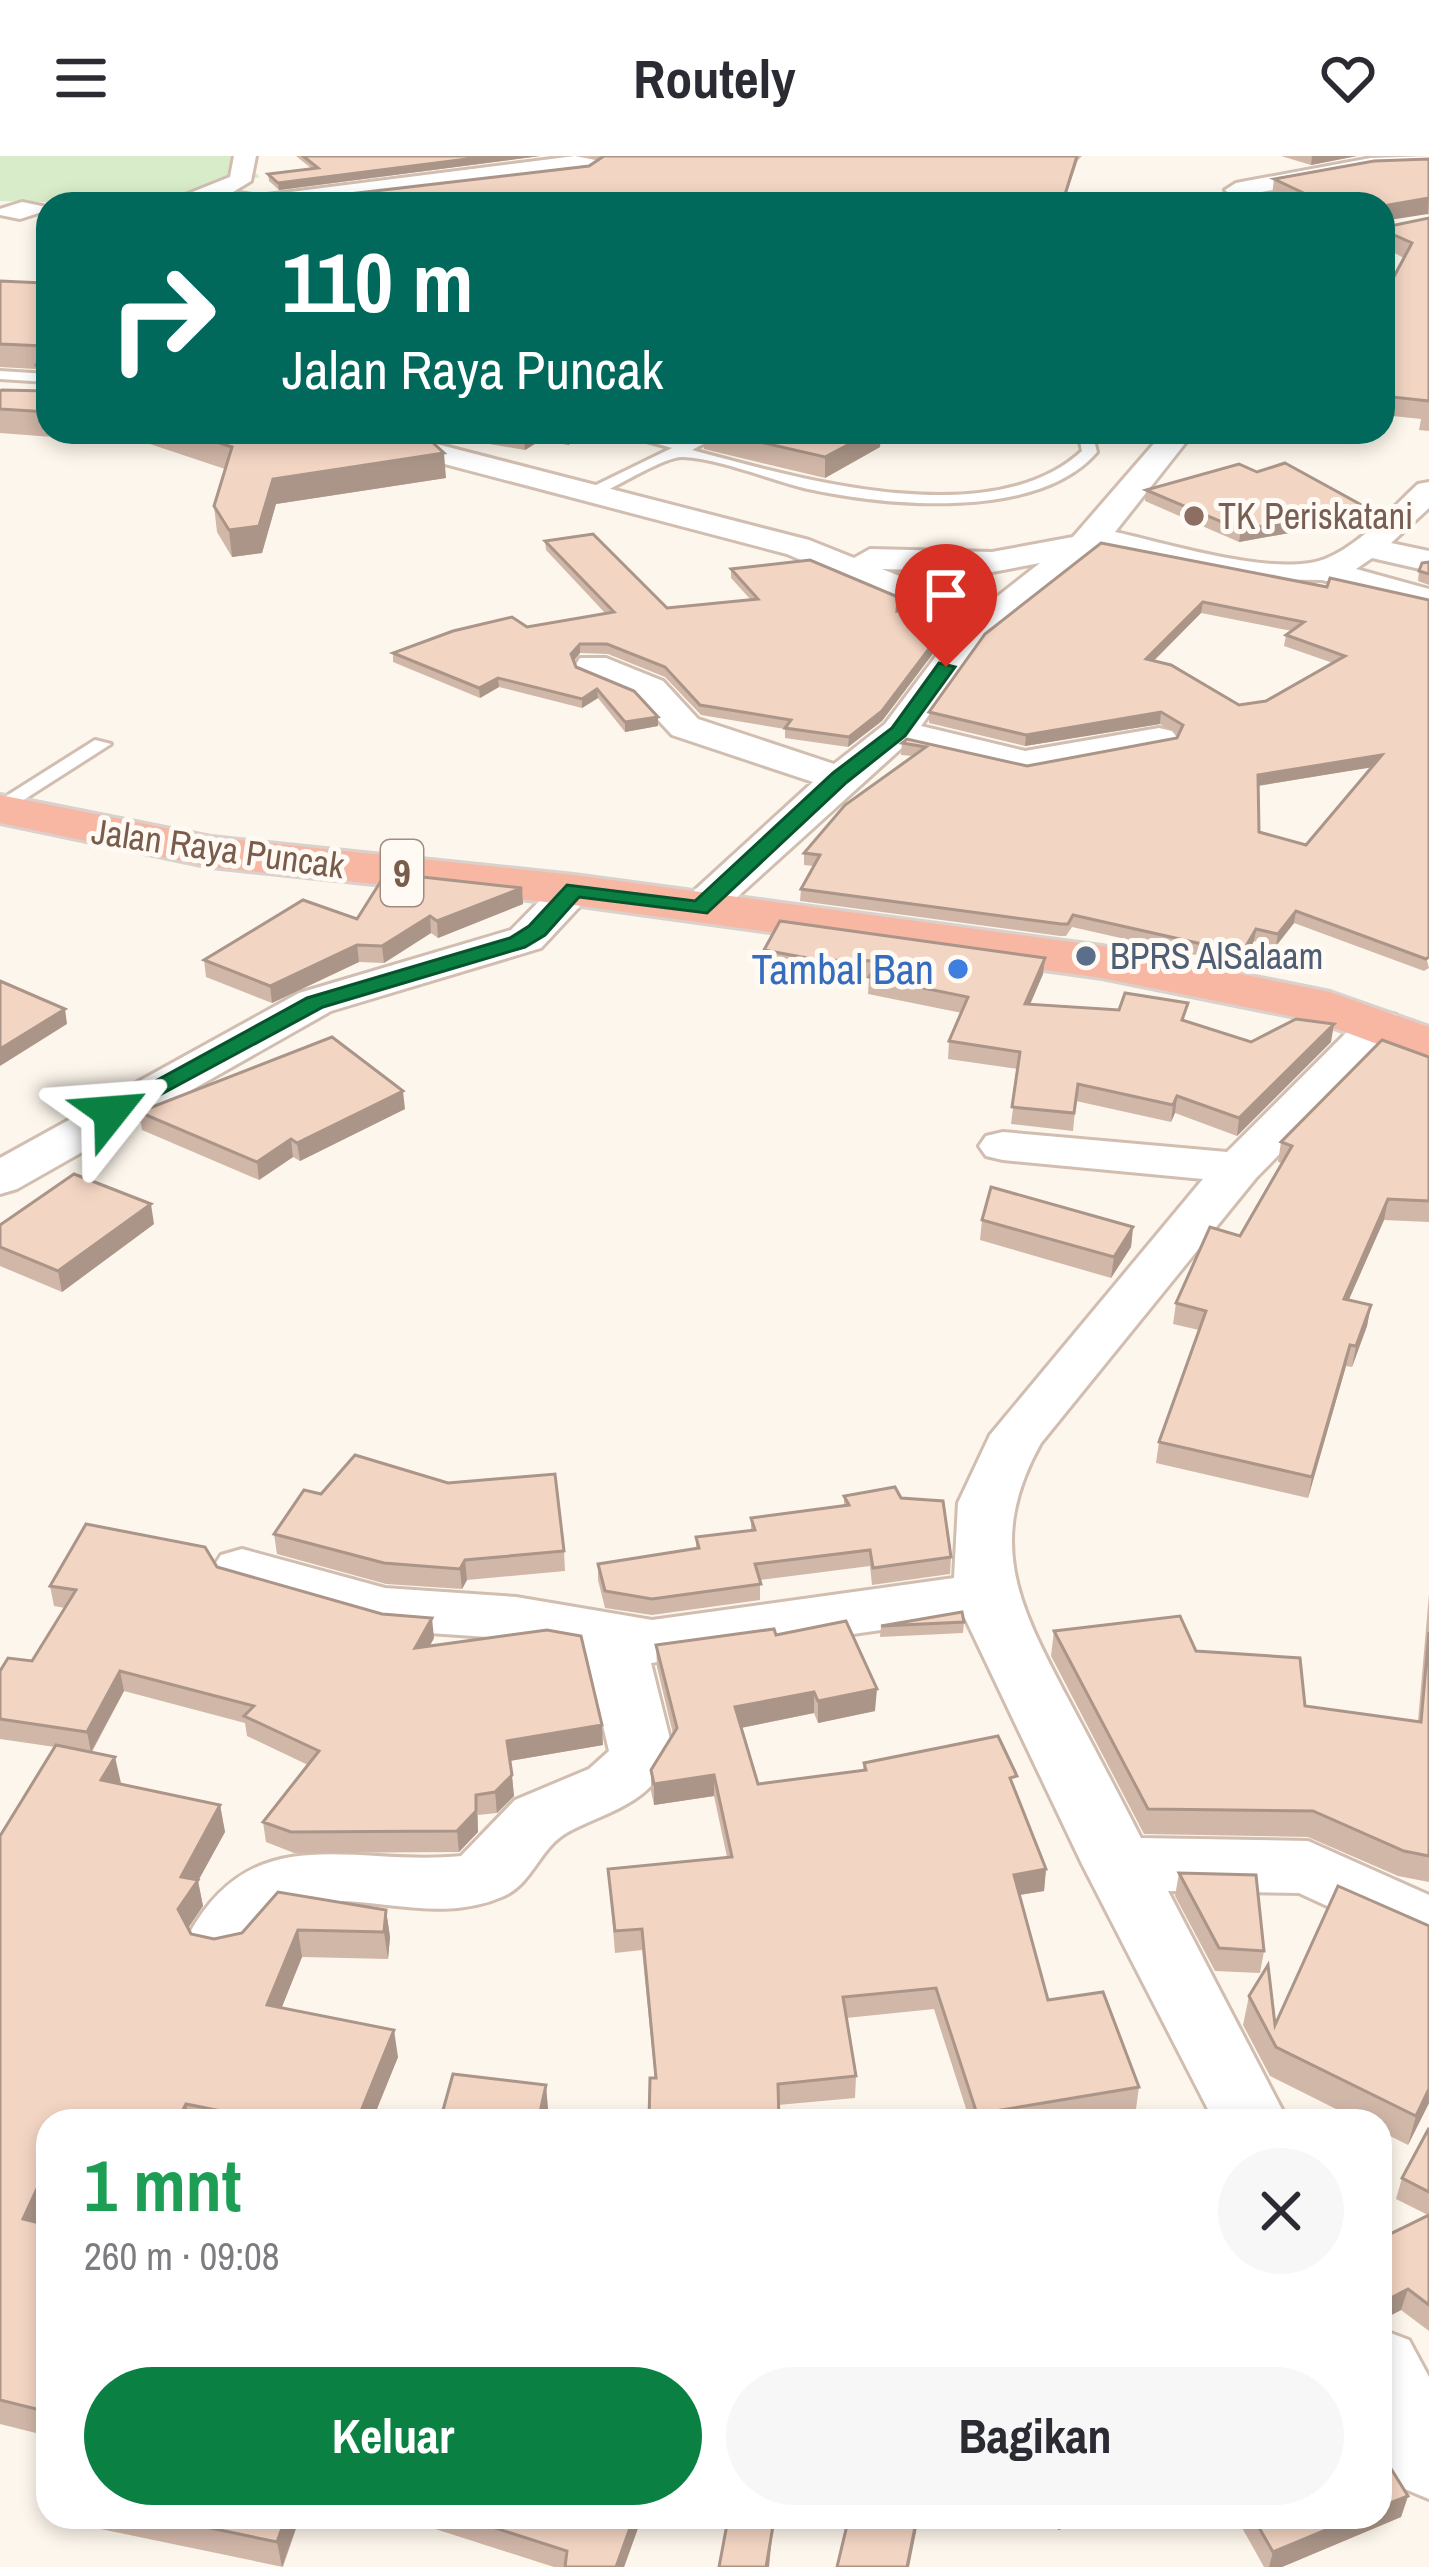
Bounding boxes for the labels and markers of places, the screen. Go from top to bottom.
place label: TK Periskatani [1218,492,1413,540]
marker: TK Periskatani [1181,503,1207,529]
pin [895,544,997,667]
place label: BPRS AlSalaam [1110,932,1323,980]
place label: Tambal Ban [751,941,934,997]
marker: BPRS AlSalaam [1073,943,1099,969]
marker: Tambal Ban [945,956,971,982]

